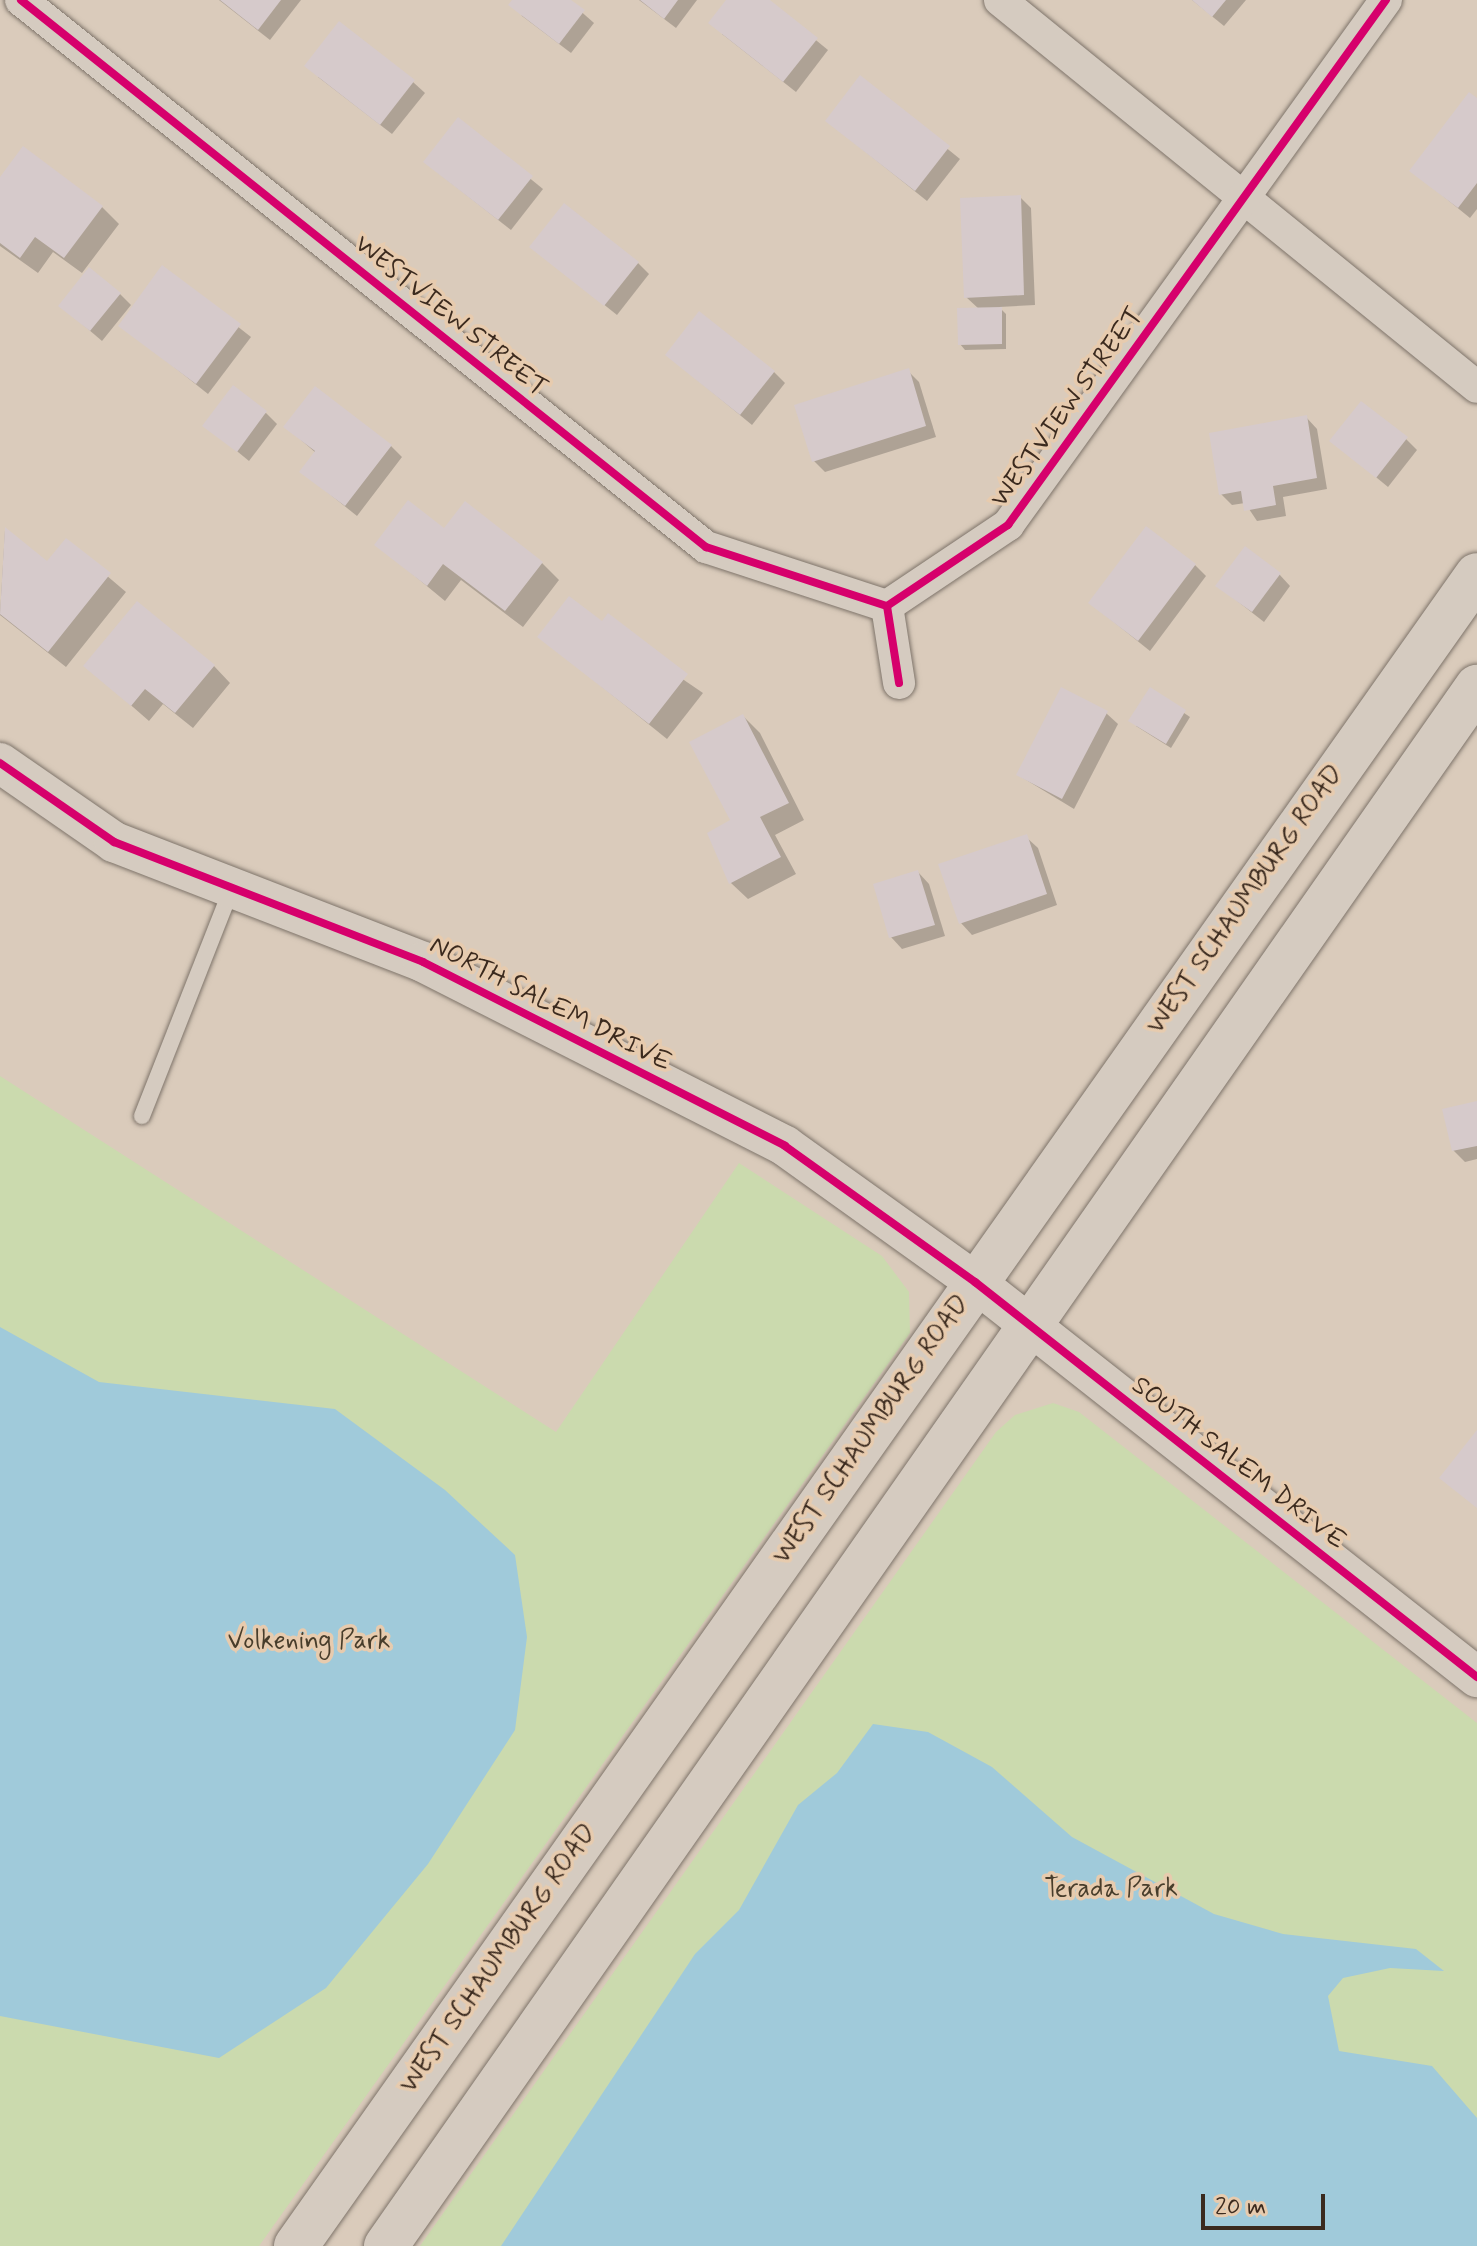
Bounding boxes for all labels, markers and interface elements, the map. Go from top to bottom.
street label: WESTVIEW STREET [346,229,554,405]
street label: WESTVIEW STREET [984,301,1152,515]
street label: WEST SCHAUMBURG ROAD [1141,760,1351,1040]
street label: NORTH SALEM DRIVE [425,931,675,1079]
street label: WEST SCHAUMBURG ROAD [767,1290,977,1570]
street label: SOUTH SALEM DRIVE [1125,1371,1351,1557]
park label: Volkening Park [228,1626,390,1658]
street label: WEST SCHAUMBURG ROAD [394,1819,604,2099]
park label: Terada Park [1044,1874,1178,1906]
scale bar [1205,2178,1329,2228]
text: 20 m [1215,2192,1266,2223]

